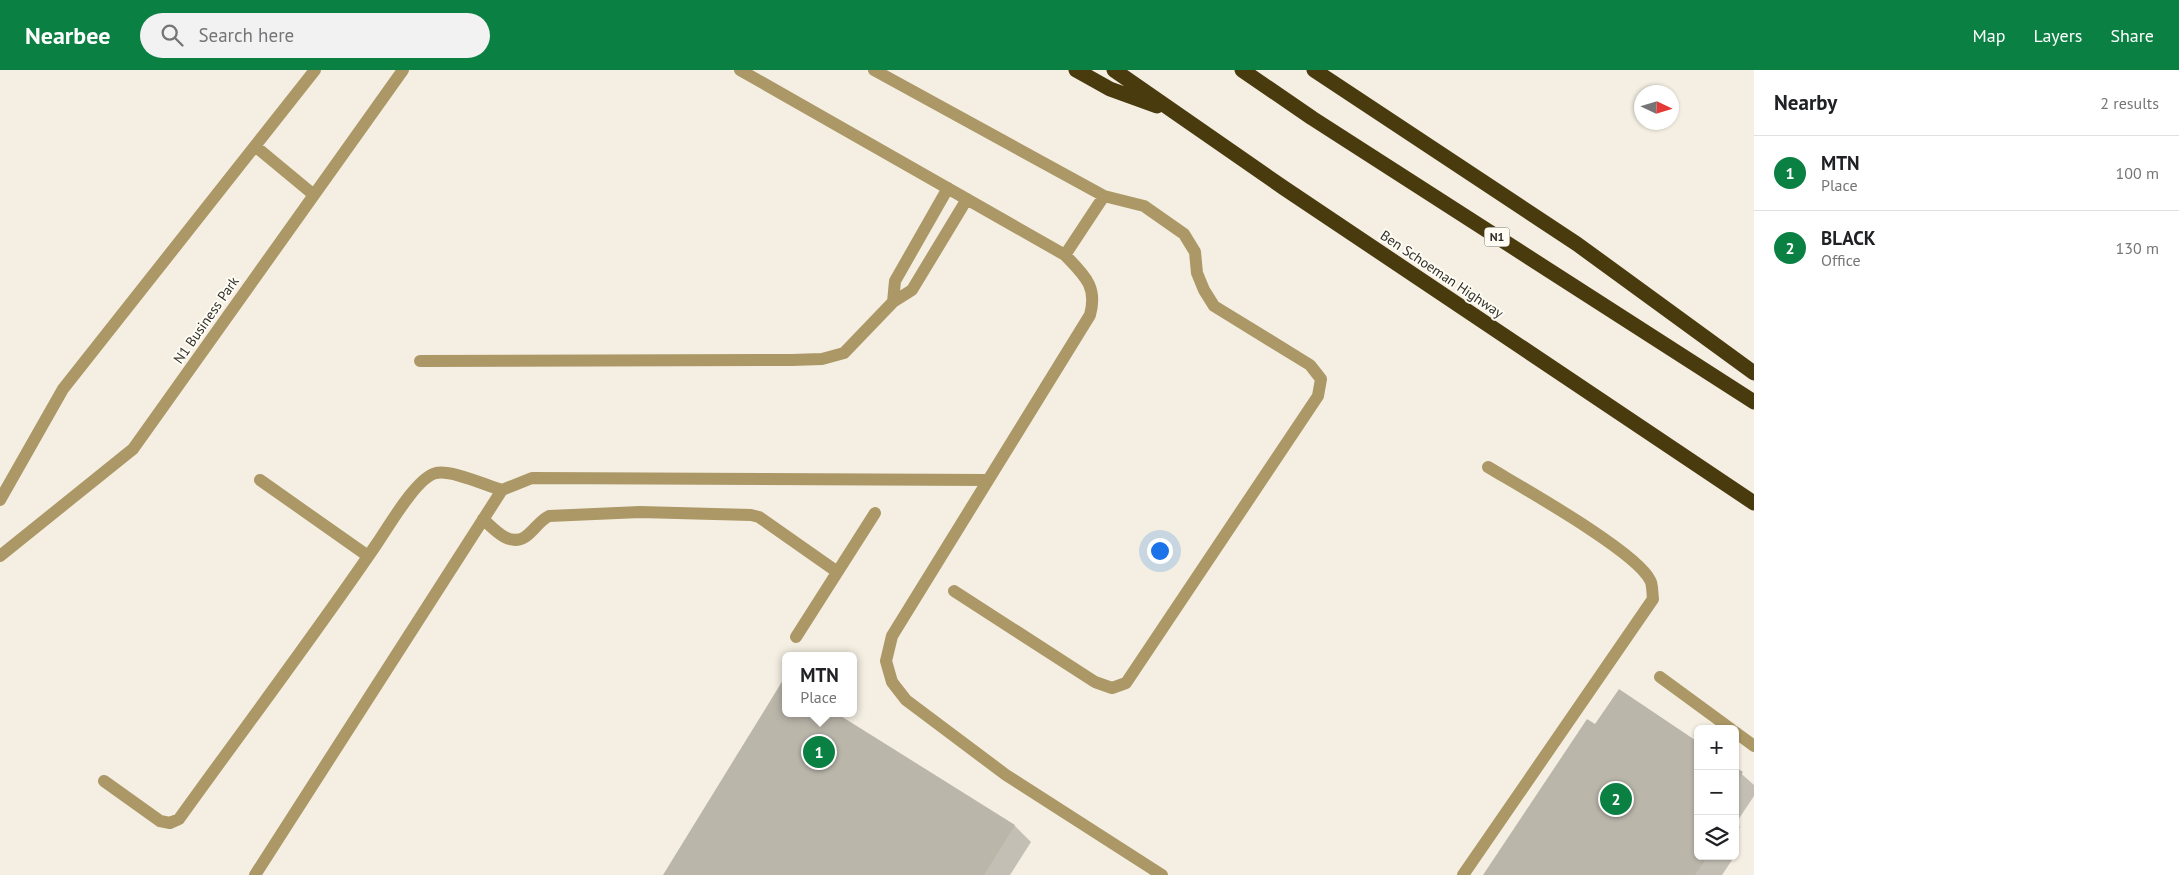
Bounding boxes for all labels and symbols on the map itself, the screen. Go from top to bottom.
north arrow [1634,85,1679,130]
street label: Ben Schoeman Highway [1377,226,1507,322]
road number: N1 [1484,228,1510,246]
street label: N1 Business Park [169,273,243,367]
your location [1147,538,1173,564]
pin: 1 [803,733,835,771]
pin: 2 [1600,780,1632,818]

